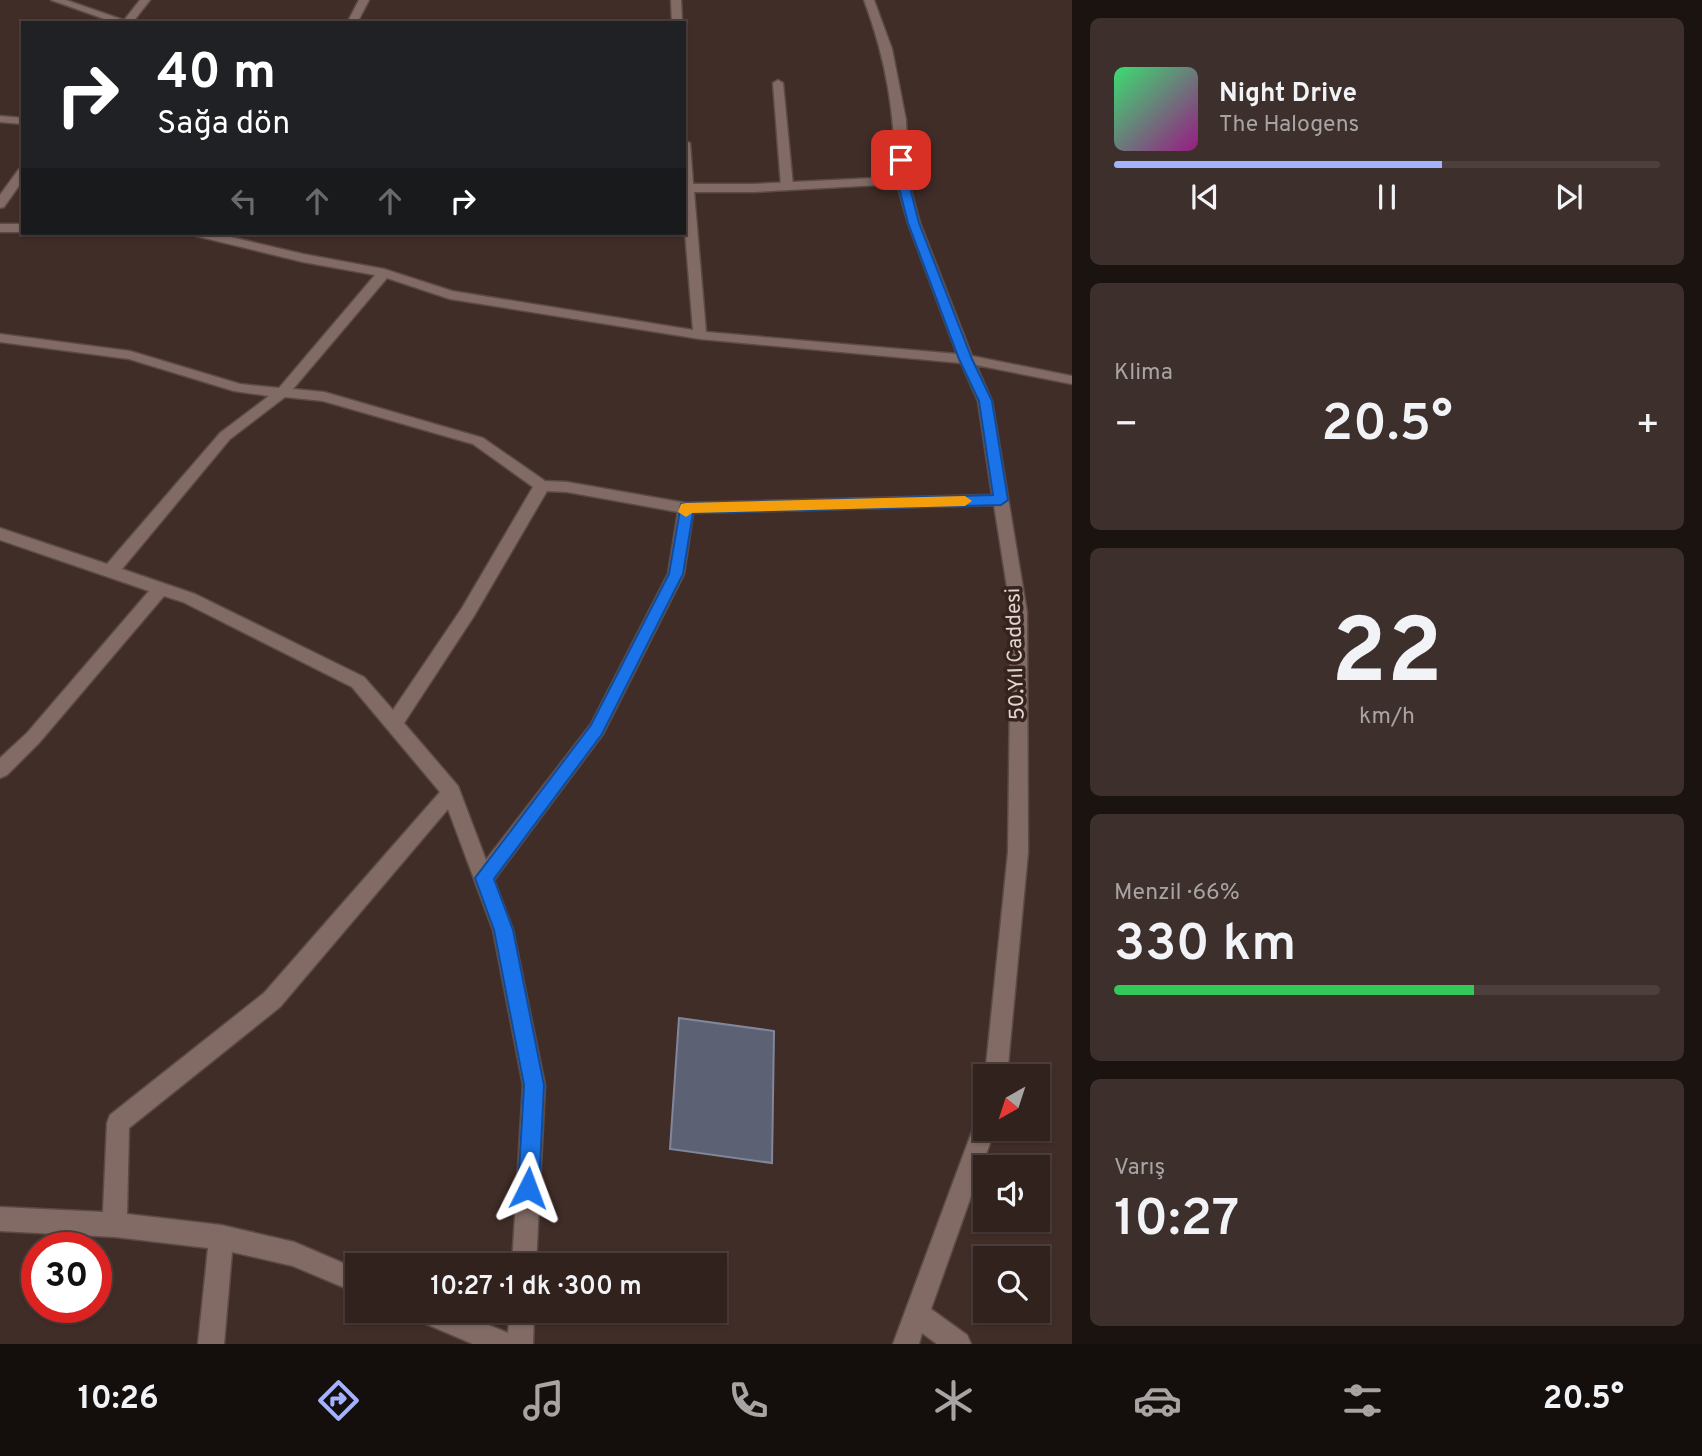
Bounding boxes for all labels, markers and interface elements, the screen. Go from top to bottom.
text: 40 m [157,44,276,106]
icon: right [42,49,133,140]
text: Night Drive [1219,78,1357,111]
text: Sağa dön [157,105,290,145]
text: The Halogens [1219,111,1359,140]
pin [871,130,931,190]
icon: arrive [882,141,920,179]
icon: previous [1186,178,1224,216]
icon: pause [1368,178,1406,216]
icon: next [1550,178,1588,216]
icon: left [225,182,263,220]
icon: ahead [298,182,336,220]
icon: ahead [371,182,409,220]
icon: right [444,182,482,220]
text: Klima [1114,359,1173,388]
text: 20.5° [1321,393,1453,459]
text: − [1114,402,1139,451]
text: + [1635,402,1660,451]
street label: 50.Yıl Caddesi [1000,587,1032,721]
text: 22 [1331,600,1443,715]
text: km/h [1359,703,1415,732]
text: Menzil · 66% [1114,879,1240,908]
text: 330 km [1114,913,1296,979]
north arrow [973,1064,1050,1141]
map controls [973,1064,1050,1323]
position arrow [491,1151,565,1225]
text: Varış [1114,1154,1165,1183]
button: sound [973,1155,1050,1232]
text: 10:27 [1114,1188,1240,1254]
speed limit sign: 30 [21,1232,112,1323]
button: search [973,1246,1050,1323]
text: 10:27 · 1 dk · 300 m [430,1271,642,1304]
icon: directions [314,1376,363,1425]
icon: music [519,1376,568,1425]
icon: phone [724,1376,773,1425]
icon: climate [929,1376,978,1425]
icon: car [1133,1376,1182,1425]
icon: filters [1338,1376,1387,1425]
text: 10:26 [78,1380,159,1420]
text: 20.5° [1543,1380,1624,1420]

